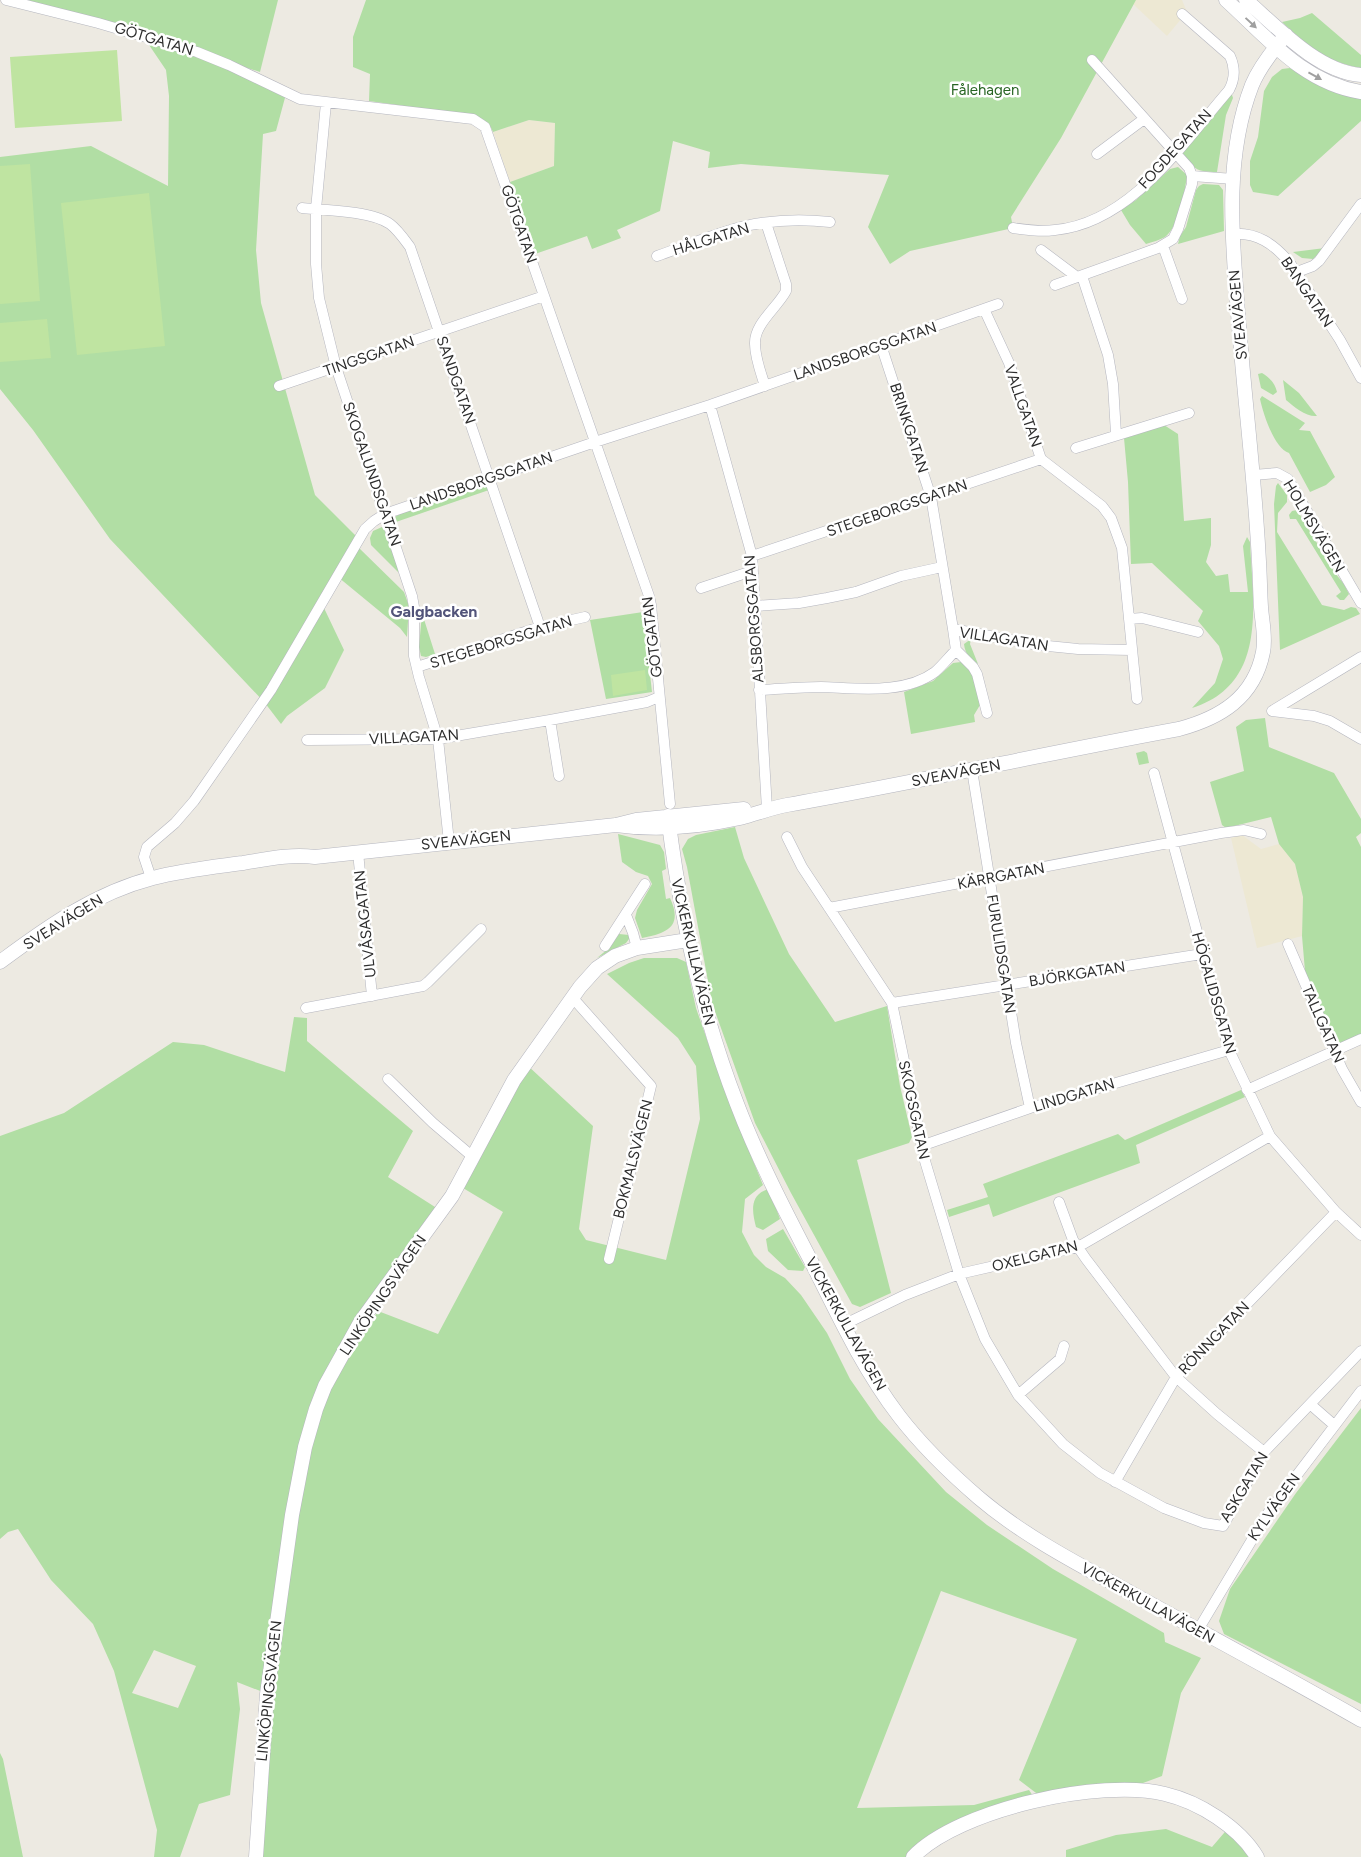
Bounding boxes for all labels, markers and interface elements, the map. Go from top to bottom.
one-way arrow [1245,17,1257,29]
street label: GÖTGATAN [112,18,196,60]
one-way arrow [1307,72,1322,80]
park label: Fålehagen [951,81,1019,99]
street label: FOGDEGATAN [1135,106,1215,192]
street label: GÖTGATAN [497,183,541,265]
street label: HÅLGATAN [670,219,752,259]
street label: BANGATAN [1277,253,1337,331]
street label: SVEAVÄGEN [1225,269,1251,361]
street label: LANDSBORGSGATAN [791,318,939,384]
street label: TINGSGATAN [321,332,417,380]
street label: SANDGATAN [433,334,479,426]
street label: VALLGATAN [1001,363,1045,449]
street label: BRINKGATAN [886,381,932,475]
street label: SKOGALUNDSGATAN [339,400,405,548]
street label: LANDSBORGSGATAN [407,448,555,514]
street label: STEGEBORGSGATAN [824,475,970,541]
street label: HOLMSVÄGEN [1279,476,1349,576]
street label: ALSBORGSGATAN [741,554,767,684]
street label: GÖTGATAN [638,595,666,679]
district label: Galgbacken [391,602,477,621]
street label: STEGEBORGSGATAN [428,612,574,672]
street label: VILLAGATAN [958,623,1050,655]
street label: VILLAGATAN [369,726,459,748]
street label: SVEAVÄGEN [910,756,1002,790]
street label: SVEAVÄGEN [420,826,512,854]
street label: KÄRRGATAN [956,859,1046,893]
street label: ULVÅSAGATAN [350,869,380,979]
street label: VICKERKULLAVÄGEN [667,877,719,1027]
street label: SVEAVÄGEN [20,890,106,954]
street label: FURULIDSGATAN [983,893,1019,1015]
street label: HÖGALIDSGATAN [1188,930,1240,1056]
street label: BJÖRKGATAN [1028,957,1126,991]
street label: TALLGATAN [1298,982,1348,1066]
street label: SKOGSGATAN [895,1059,933,1161]
street label: LINDGATAN [1031,1074,1117,1116]
street label: BOKMALSVÄGEN [609,1098,657,1220]
street label: LINKÖPINGSVÄGEN [336,1231,430,1359]
street label: OXELGATAN [990,1237,1080,1275]
street label: VICKERKULLAVÄGEN [802,1254,890,1394]
street label: RÖNNGATAN [1175,1298,1253,1378]
street label: ASKGATAN [1216,1449,1272,1525]
street label: KYLVÄGEN [1244,1470,1304,1544]
street label: VICKERKULLAVÄGEN [1078,1559,1218,1647]
street label: LINKÖPINGSVÄGEN [253,1620,285,1762]

